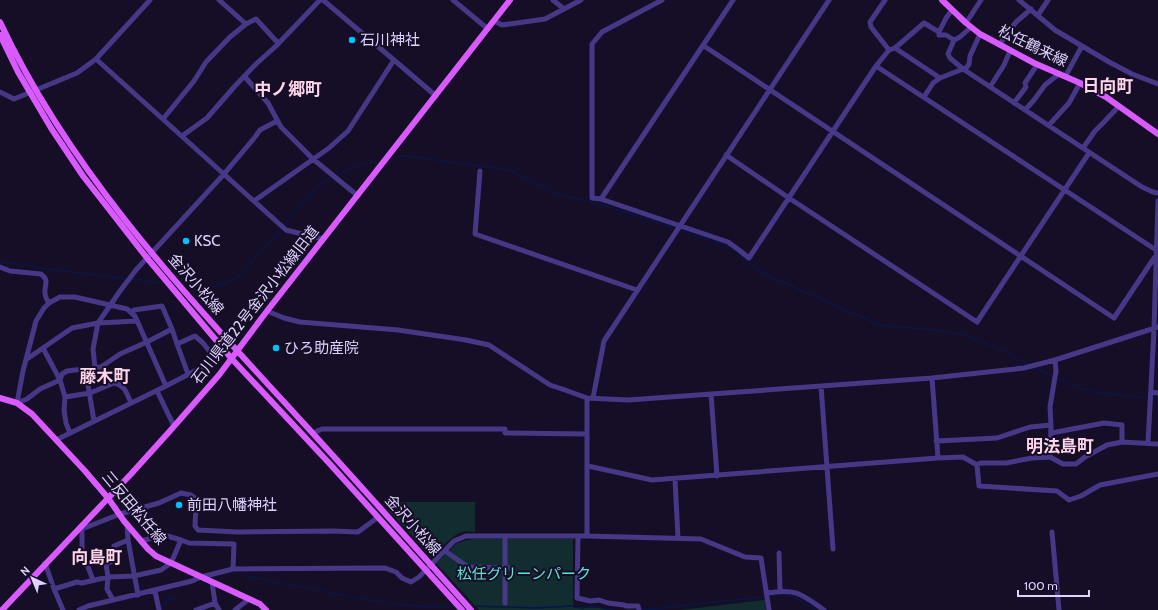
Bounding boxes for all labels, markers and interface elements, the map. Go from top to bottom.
street label: 松任鶴来線 [995,21,1071,71]
place label: 石川神社 [360,31,420,49]
marker: 石川神社 [347,35,357,45]
district label: 日向町 [1083,76,1134,96]
district label: 中ノ郷町 [254,79,322,99]
street label: 石川県道22号金沢小松線旧道 [188,222,322,388]
place label: KSC [194,232,220,250]
marker: KSC [181,236,191,246]
street label: 金沢小松線 [165,250,227,318]
place label: ひろ助産院 [284,339,359,357]
marker: ひろ助産院 [271,343,281,353]
district label: 藤木町 [80,366,131,386]
district label: 明法島町 [1026,436,1094,456]
street label: 三反田松任線 [98,468,170,548]
street label: 金沢小松線 [381,491,445,559]
place label: 前田八幡神社 [187,496,277,514]
marker: 前田八幡神社 [174,500,184,510]
district label: 向島町 [72,547,123,567]
north arrow [12,558,52,598]
text: N [17,563,33,579]
park label: 松任グリーンパーク [457,565,591,583]
scale bar [1018,572,1089,598]
text: 100 m [1024,578,1058,593]

